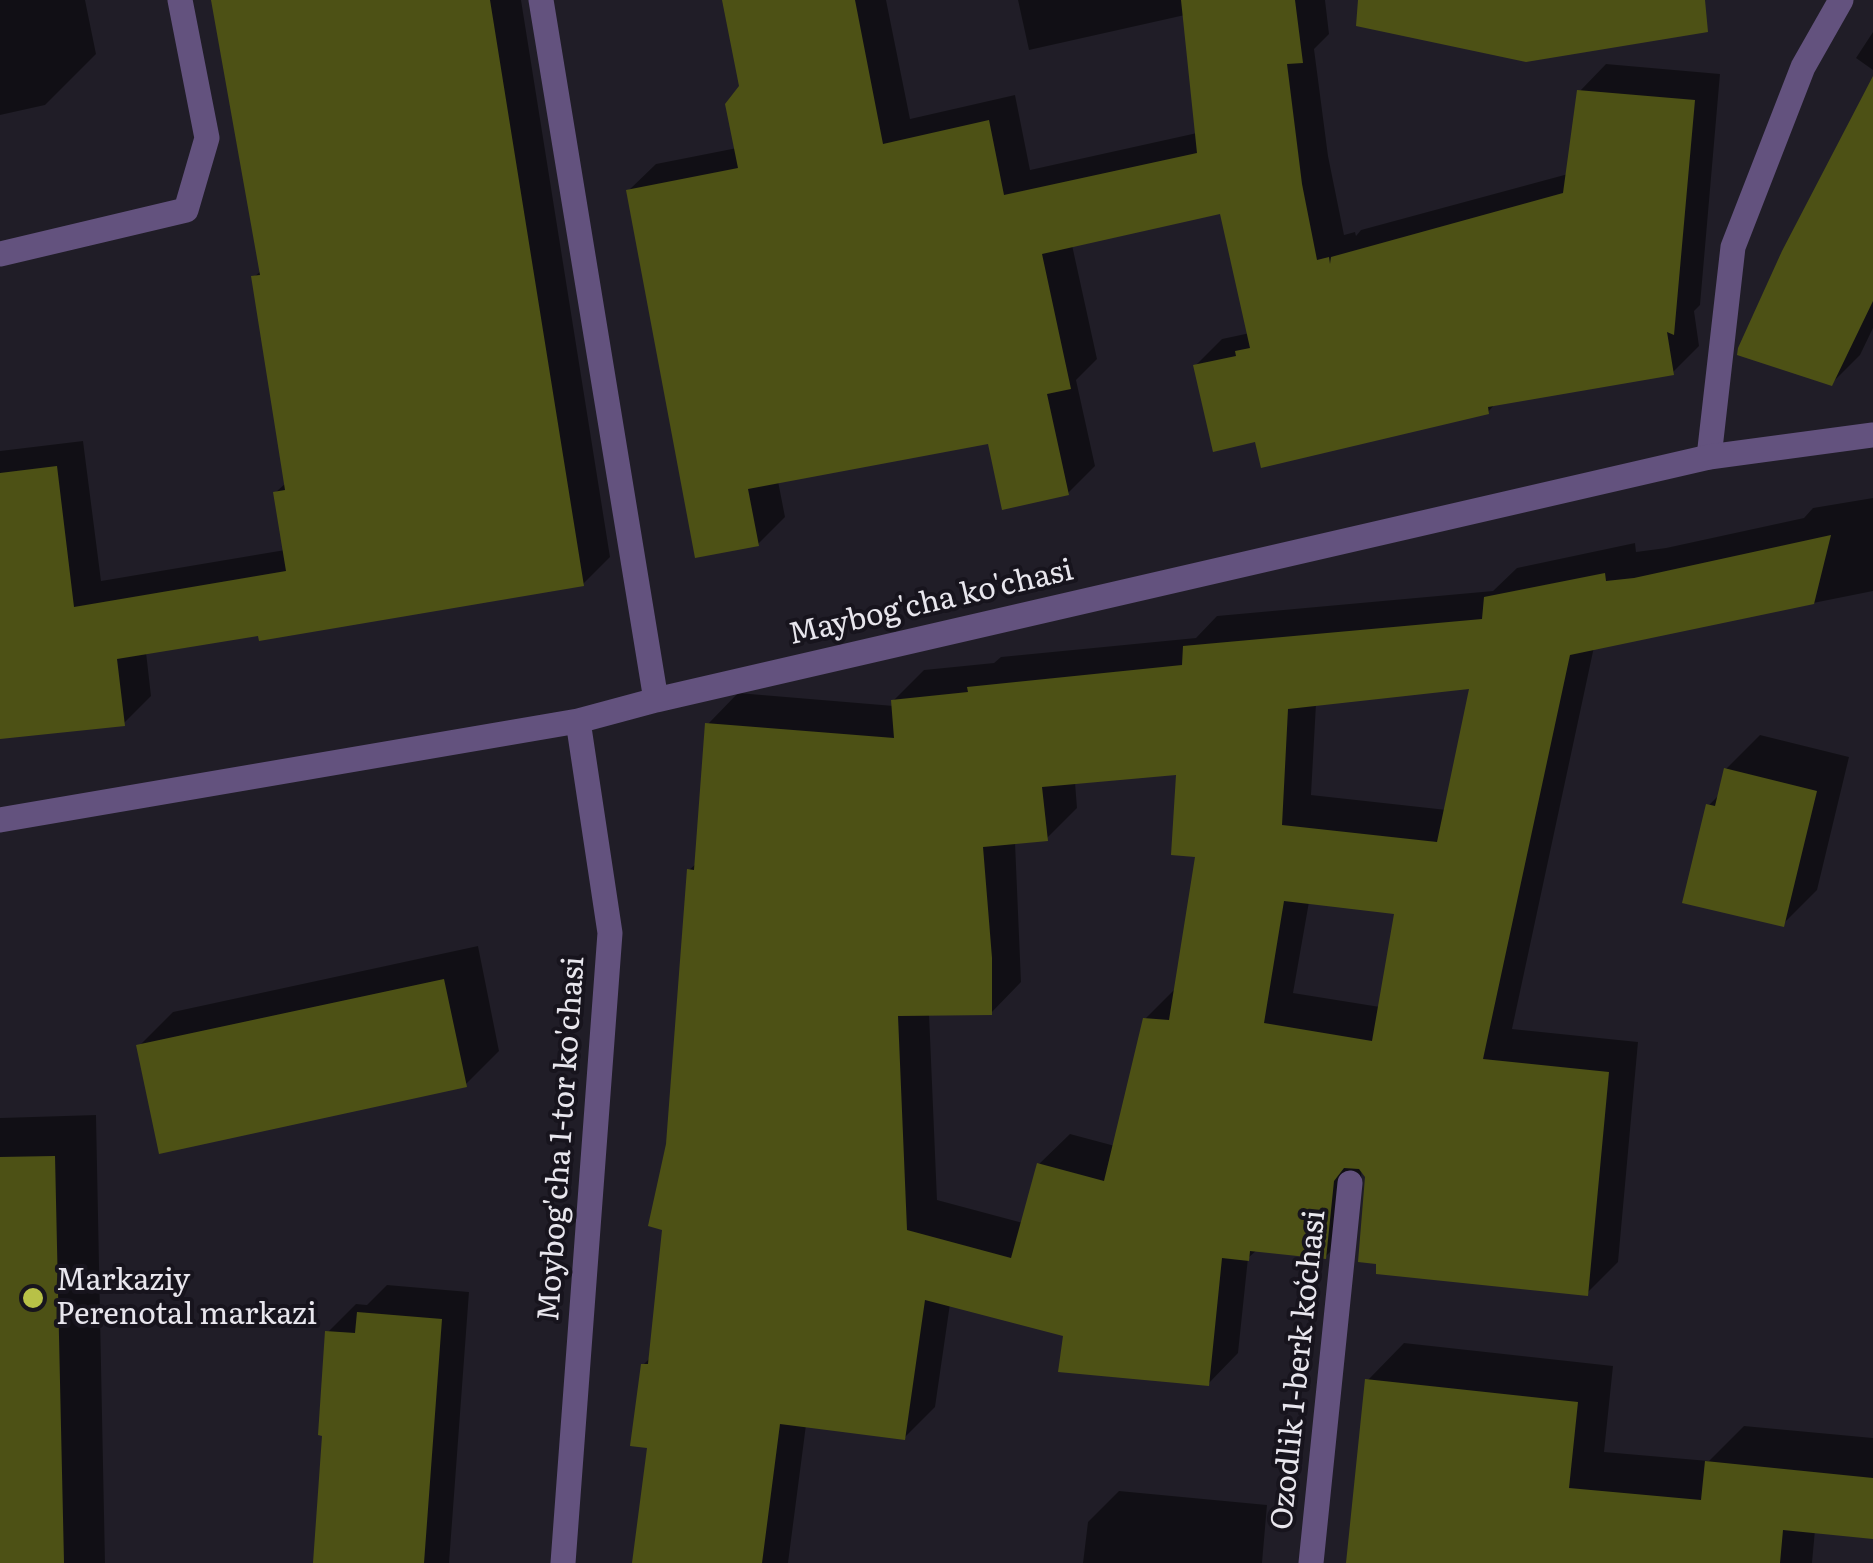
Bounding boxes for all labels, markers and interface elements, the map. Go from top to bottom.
street label: Maybog'cha ko'chasi [785,553,1077,653]
street label: Moybog'cha 1-tor ko'chasi [531,955,593,1323]
street label: Ozodlik 1-berk koʻchasi [1264,1208,1334,1532]
place label: Markaziy Perenotal markazi [56,1263,317,1334]
marker: Markaziy Perenotal markazi [20,1285,46,1311]

